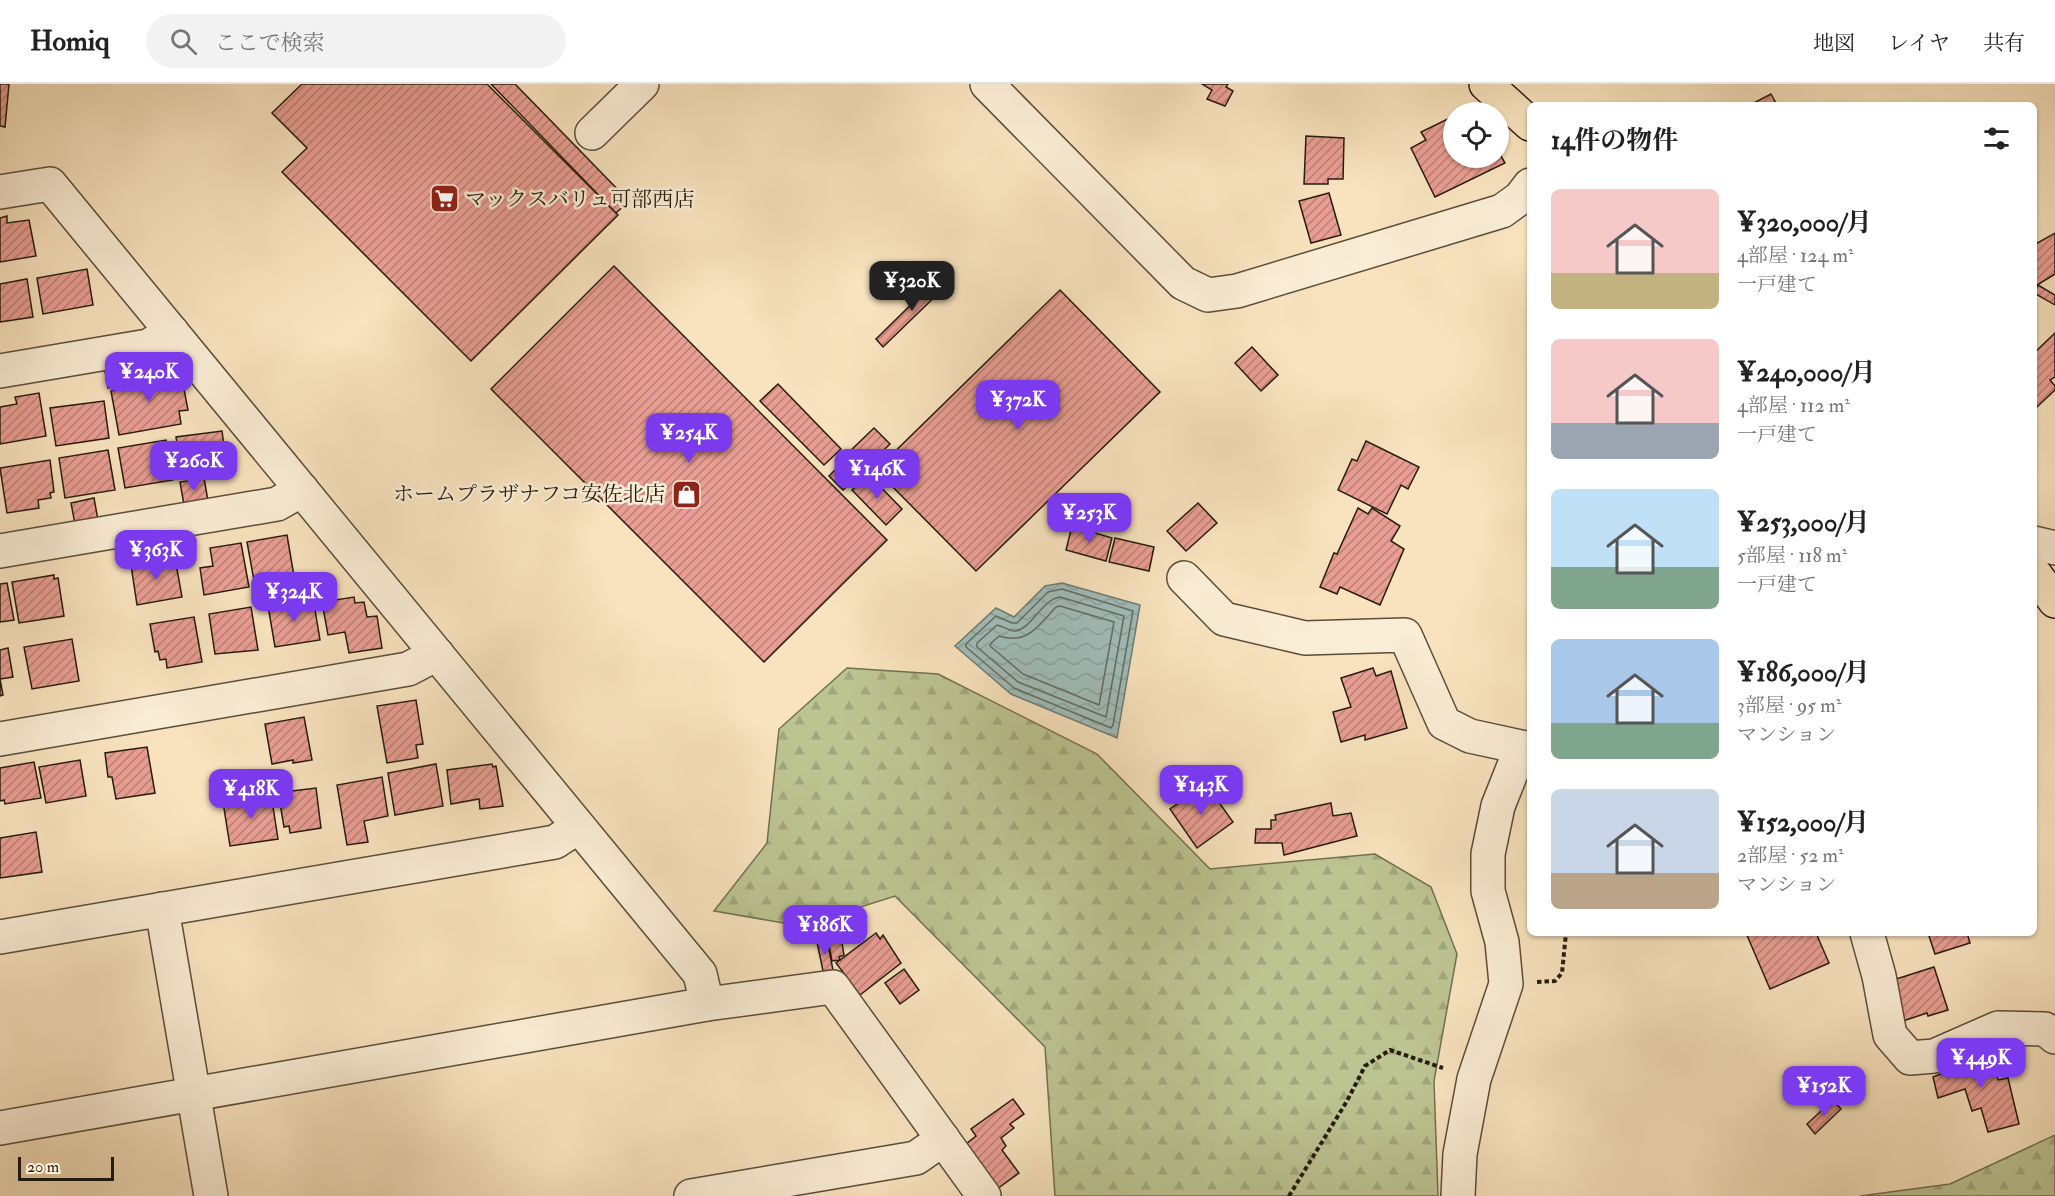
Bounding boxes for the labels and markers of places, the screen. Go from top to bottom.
supermarket icon: マックスバリュ可部西店 [428,183,460,215]
place label: マックスバリュ可部西店 [465,186,694,213]
pin: ¥320K [870,261,954,312]
pin: ¥240K [107,352,191,403]
pin: ¥372K [976,380,1060,431]
pin: ¥254K [647,413,731,464]
pin: ¥260K [152,441,236,492]
pin: ¥146K [835,449,919,500]
shop icon: ホームプラザナフコ安佐北店 [670,478,702,510]
place label: ホームプラザナフコ安佐北店 [393,481,665,508]
pin: ¥253K [1047,493,1131,544]
pin: ¥363K [114,530,198,581]
pin: ¥324K [252,572,336,623]
pin: ¥143K [1159,765,1243,816]
pin: ¥418K [209,769,293,820]
pin: ¥186K [783,905,867,956]
pin: ¥449K [1939,1038,2023,1089]
pin: ¥152K [1782,1066,1866,1117]

